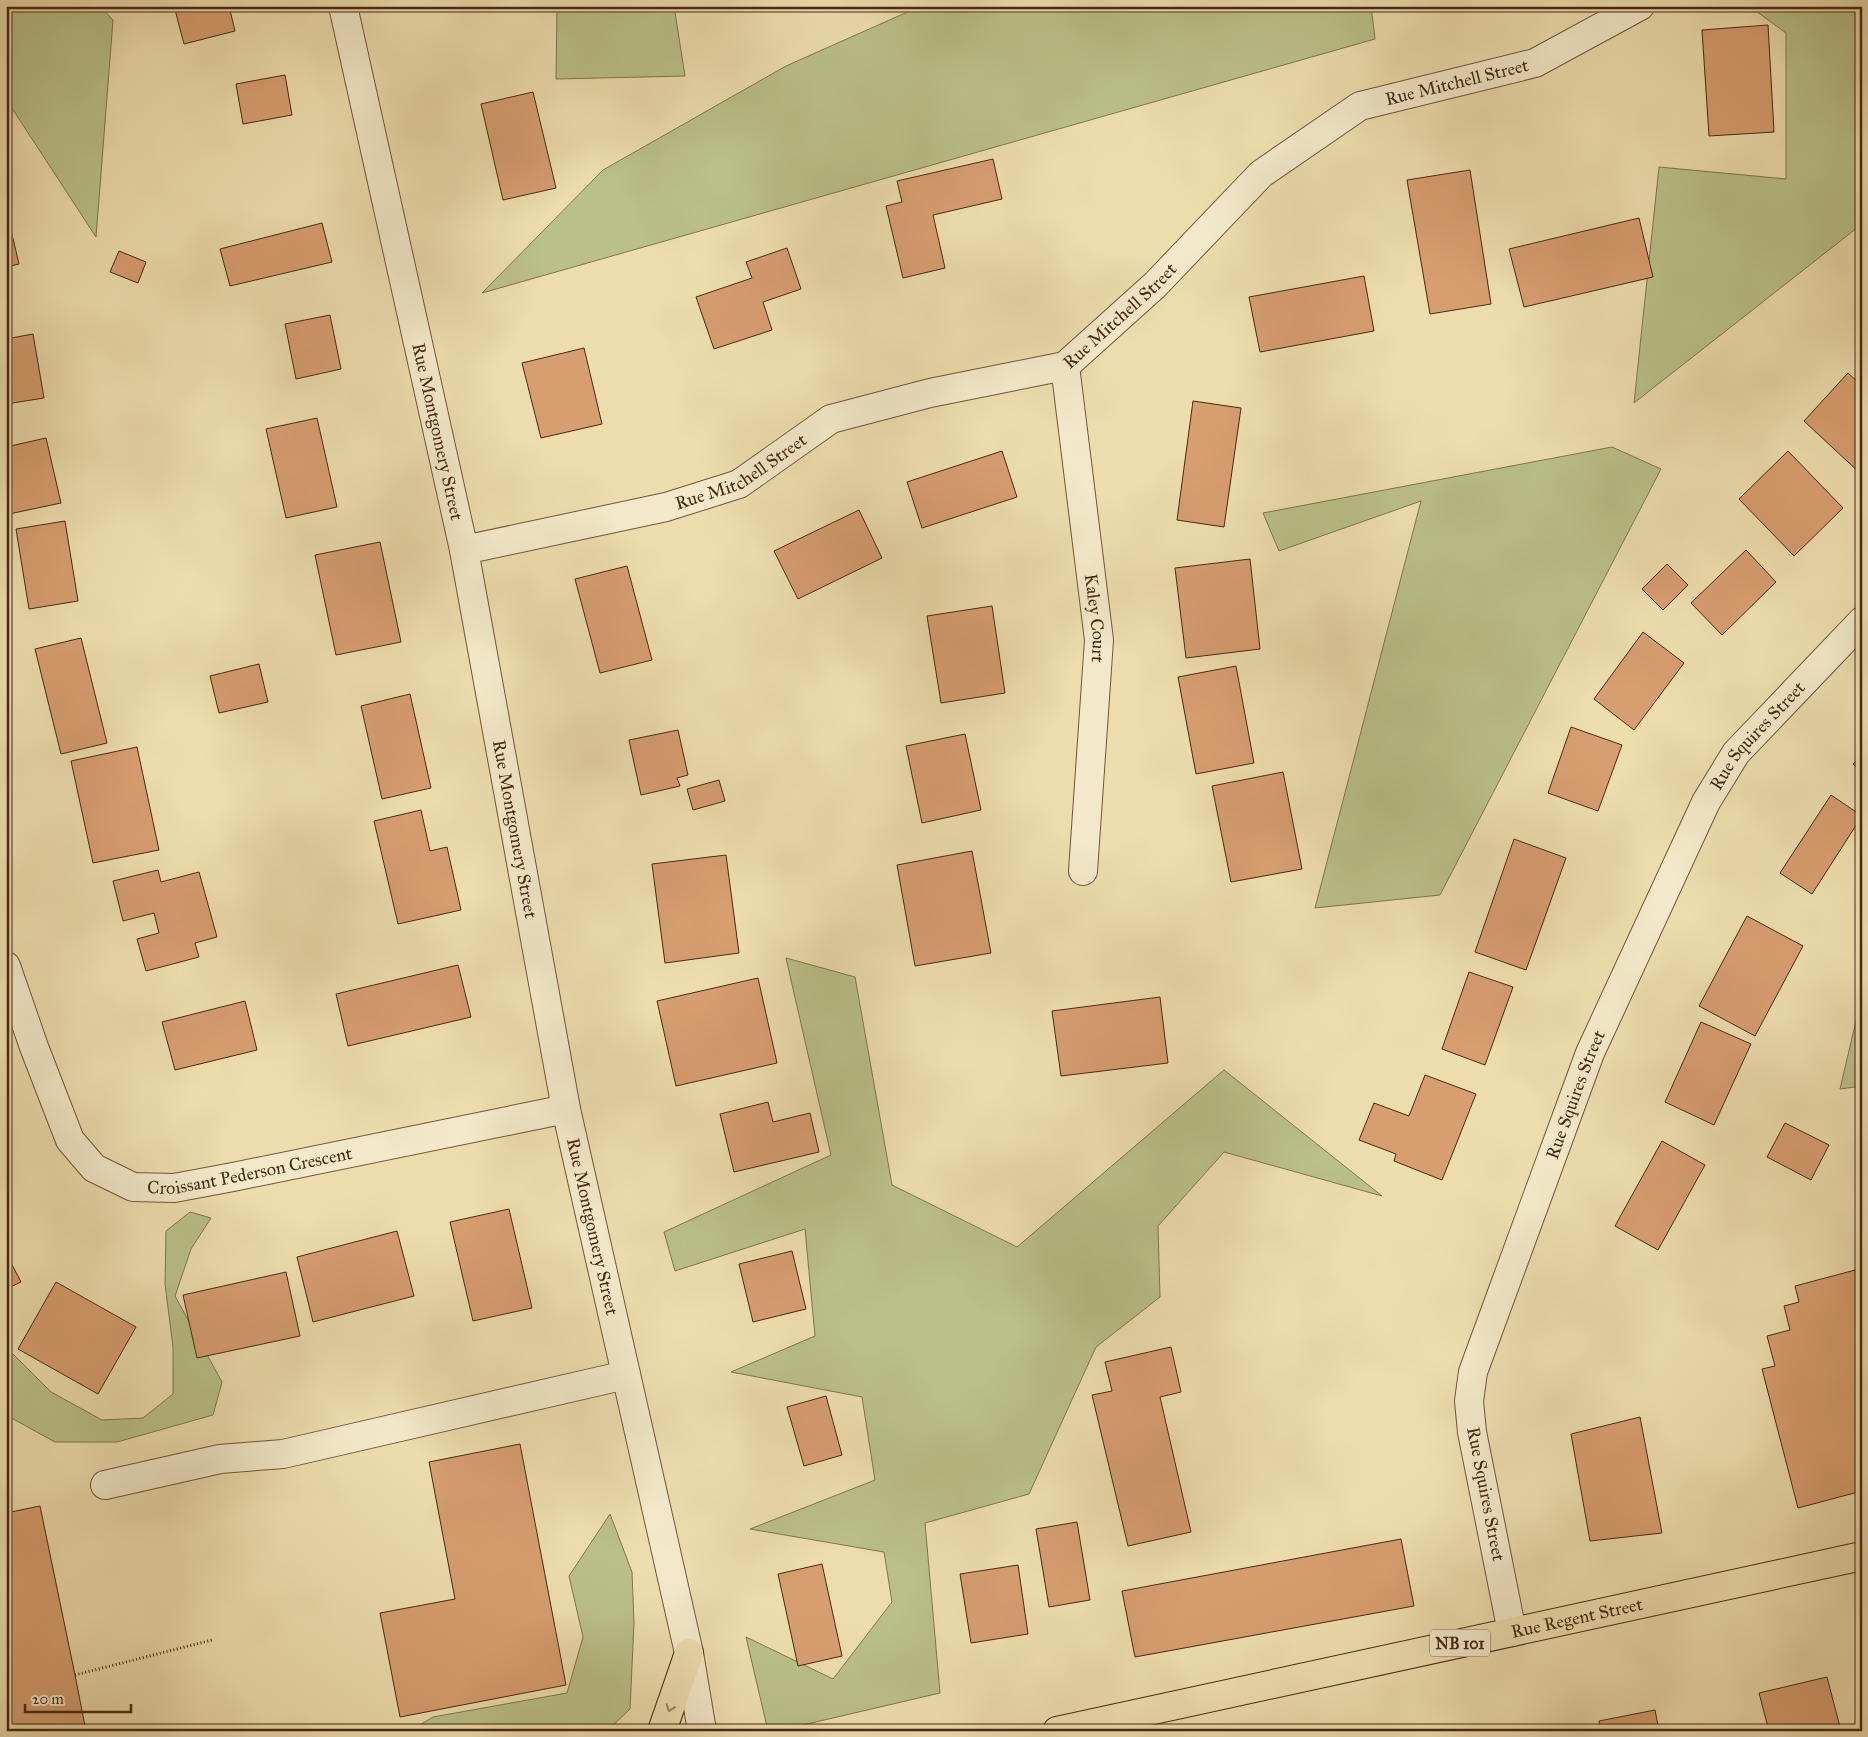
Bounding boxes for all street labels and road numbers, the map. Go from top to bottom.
street label: Rue Mitchell Street [1383,54,1531,110]
street label: Rue Mitchell Street [1058,258,1182,374]
street label: Rue Montgomery Street [407,341,468,523]
street label: Rue Mitchell Street [672,428,811,514]
street label: Kaley Court [1080,572,1110,664]
street label: Rue Squires Street [1705,676,1810,794]
street label: Rue Montgomery Street [488,738,542,921]
street label: Rue Squires Street [1541,1026,1610,1162]
street label: Rue Montgomery Street [562,1136,623,1318]
street label: Croissant Pederson Crescent [147,1142,355,1199]
street label: Rue Squires Street [1461,1425,1510,1564]
street label: Rue Regent Street [1509,1593,1645,1643]
road number: NB 101 [1430,1630,1490,1656]

